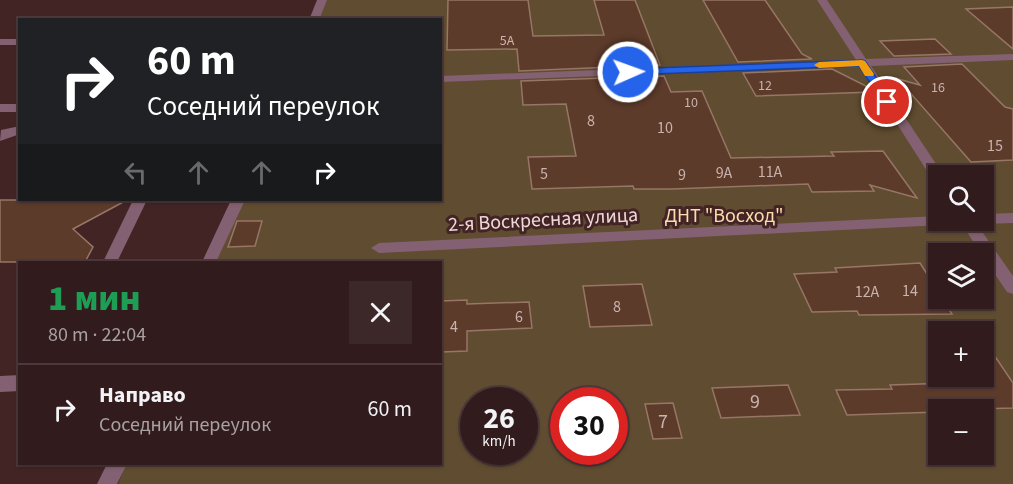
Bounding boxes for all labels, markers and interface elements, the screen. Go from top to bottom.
text: 60 m [147,31,236,91]
house number: 5А [500,31,515,51]
position arrow [596,40,660,104]
icon: right [48,42,126,120]
house number: 12 [758,76,772,96]
pin [861,76,912,127]
house number: 16 [931,78,945,98]
icon: arrive [870,85,903,118]
text: Соседний переулок [147,87,379,126]
house number: 10 [684,93,698,113]
house number: 8 [587,110,595,132]
house number: 10 [657,117,673,139]
house number: 15 [987,135,1003,157]
icon: left [119,156,152,189]
icon: ahead [182,156,215,189]
icon: ahead [245,156,278,189]
icon: right [308,156,341,189]
house number: 11А [758,161,783,183]
house number: 9А [716,162,733,184]
house number: 5 [540,163,548,185]
house number: 9 [678,164,686,186]
map controls [928,165,994,465]
button: search [928,165,994,231]
street label: 2-я Воскресная улица [447,201,639,239]
park label: ДНТ "Восход" [664,202,784,230]
button: layers [928,243,994,309]
text: 1 мин [48,273,141,324]
house number: 14 [902,280,918,302]
button: close [349,281,412,344]
house number: 12А [855,281,880,303]
house number: 8 [613,296,621,318]
house number: 6 [515,306,523,328]
house number: 4 [450,316,458,338]
text: 80 m · 22:04 [48,321,146,349]
button: + [928,321,994,387]
text: Направо [99,379,186,411]
speed limit sign: 30 [550,387,628,465]
house number: 9 [750,388,760,416]
icon: right [48,393,81,426]
text: 60 m [367,393,412,425]
text: 26 [483,397,515,440]
button: − [928,399,994,465]
house number: 7 [658,408,668,436]
text: Соседний переулок [99,411,271,439]
text: km/h [482,431,516,452]

